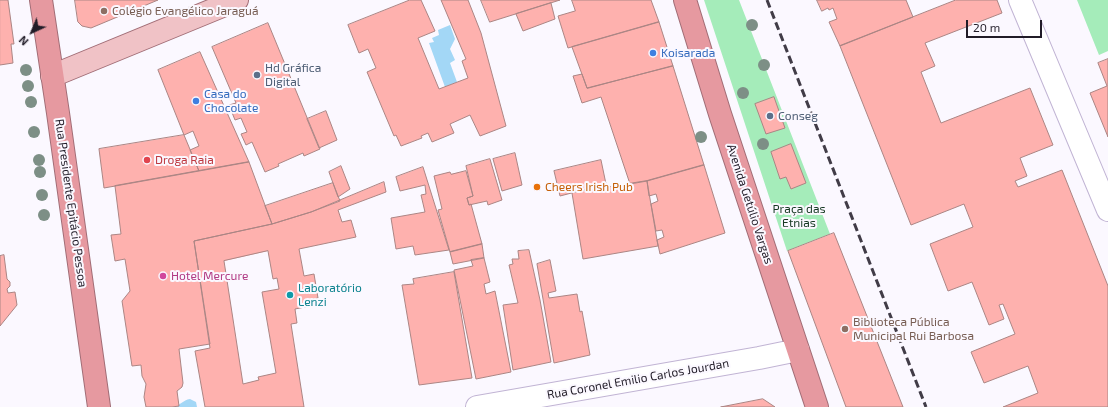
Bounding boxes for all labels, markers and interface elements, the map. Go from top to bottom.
place label: Colégio Evangélico Jaraguá [112,4,258,18]
marker: Colégio Evangélico Jaraguá [99,6,109,16]
north arrow [12,12,52,52]
scale bar [968,12,1044,38]
text: 20 m [973,20,1000,34]
text: N [16,34,31,48]
place label: Koisarada [661,46,715,60]
marker: Koisarada [648,48,658,58]
place label: Hd Gráfica Digital [265,61,321,89]
marker: Hd Gráfica Digital [252,70,262,80]
place label: Casa do Chocolate [204,87,258,115]
marker: Casa do Chocolate [191,96,201,106]
place label: Conseg [778,109,818,123]
marker: Conseg [765,111,775,121]
street label: Rua Presidente Epitácio Pessoa [52,118,90,288]
street label: Avenida Getúlio Vargas [724,142,776,266]
place label: Droga Raia [155,153,214,167]
marker: Droga Raia [142,155,152,165]
place label: Cheers Irish Pub [545,180,633,194]
marker: Cheers Irish Pub [532,182,542,192]
park label: Praça das Etnias [772,202,826,230]
place label: Hotel Mercure [171,269,249,283]
marker: Hotel Mercure [158,271,168,281]
place label: Laboratório Lenzi [298,281,362,309]
marker: Laboratório Lenzi [285,290,295,300]
place label: Biblioteca Pública Municipal Rui Barbosa [853,315,974,343]
marker: Biblioteca Pública Municipal Rui Barbosa [840,324,850,334]
street label: Rua Coronel Emilio Carlos Jourdan [546,356,730,402]

